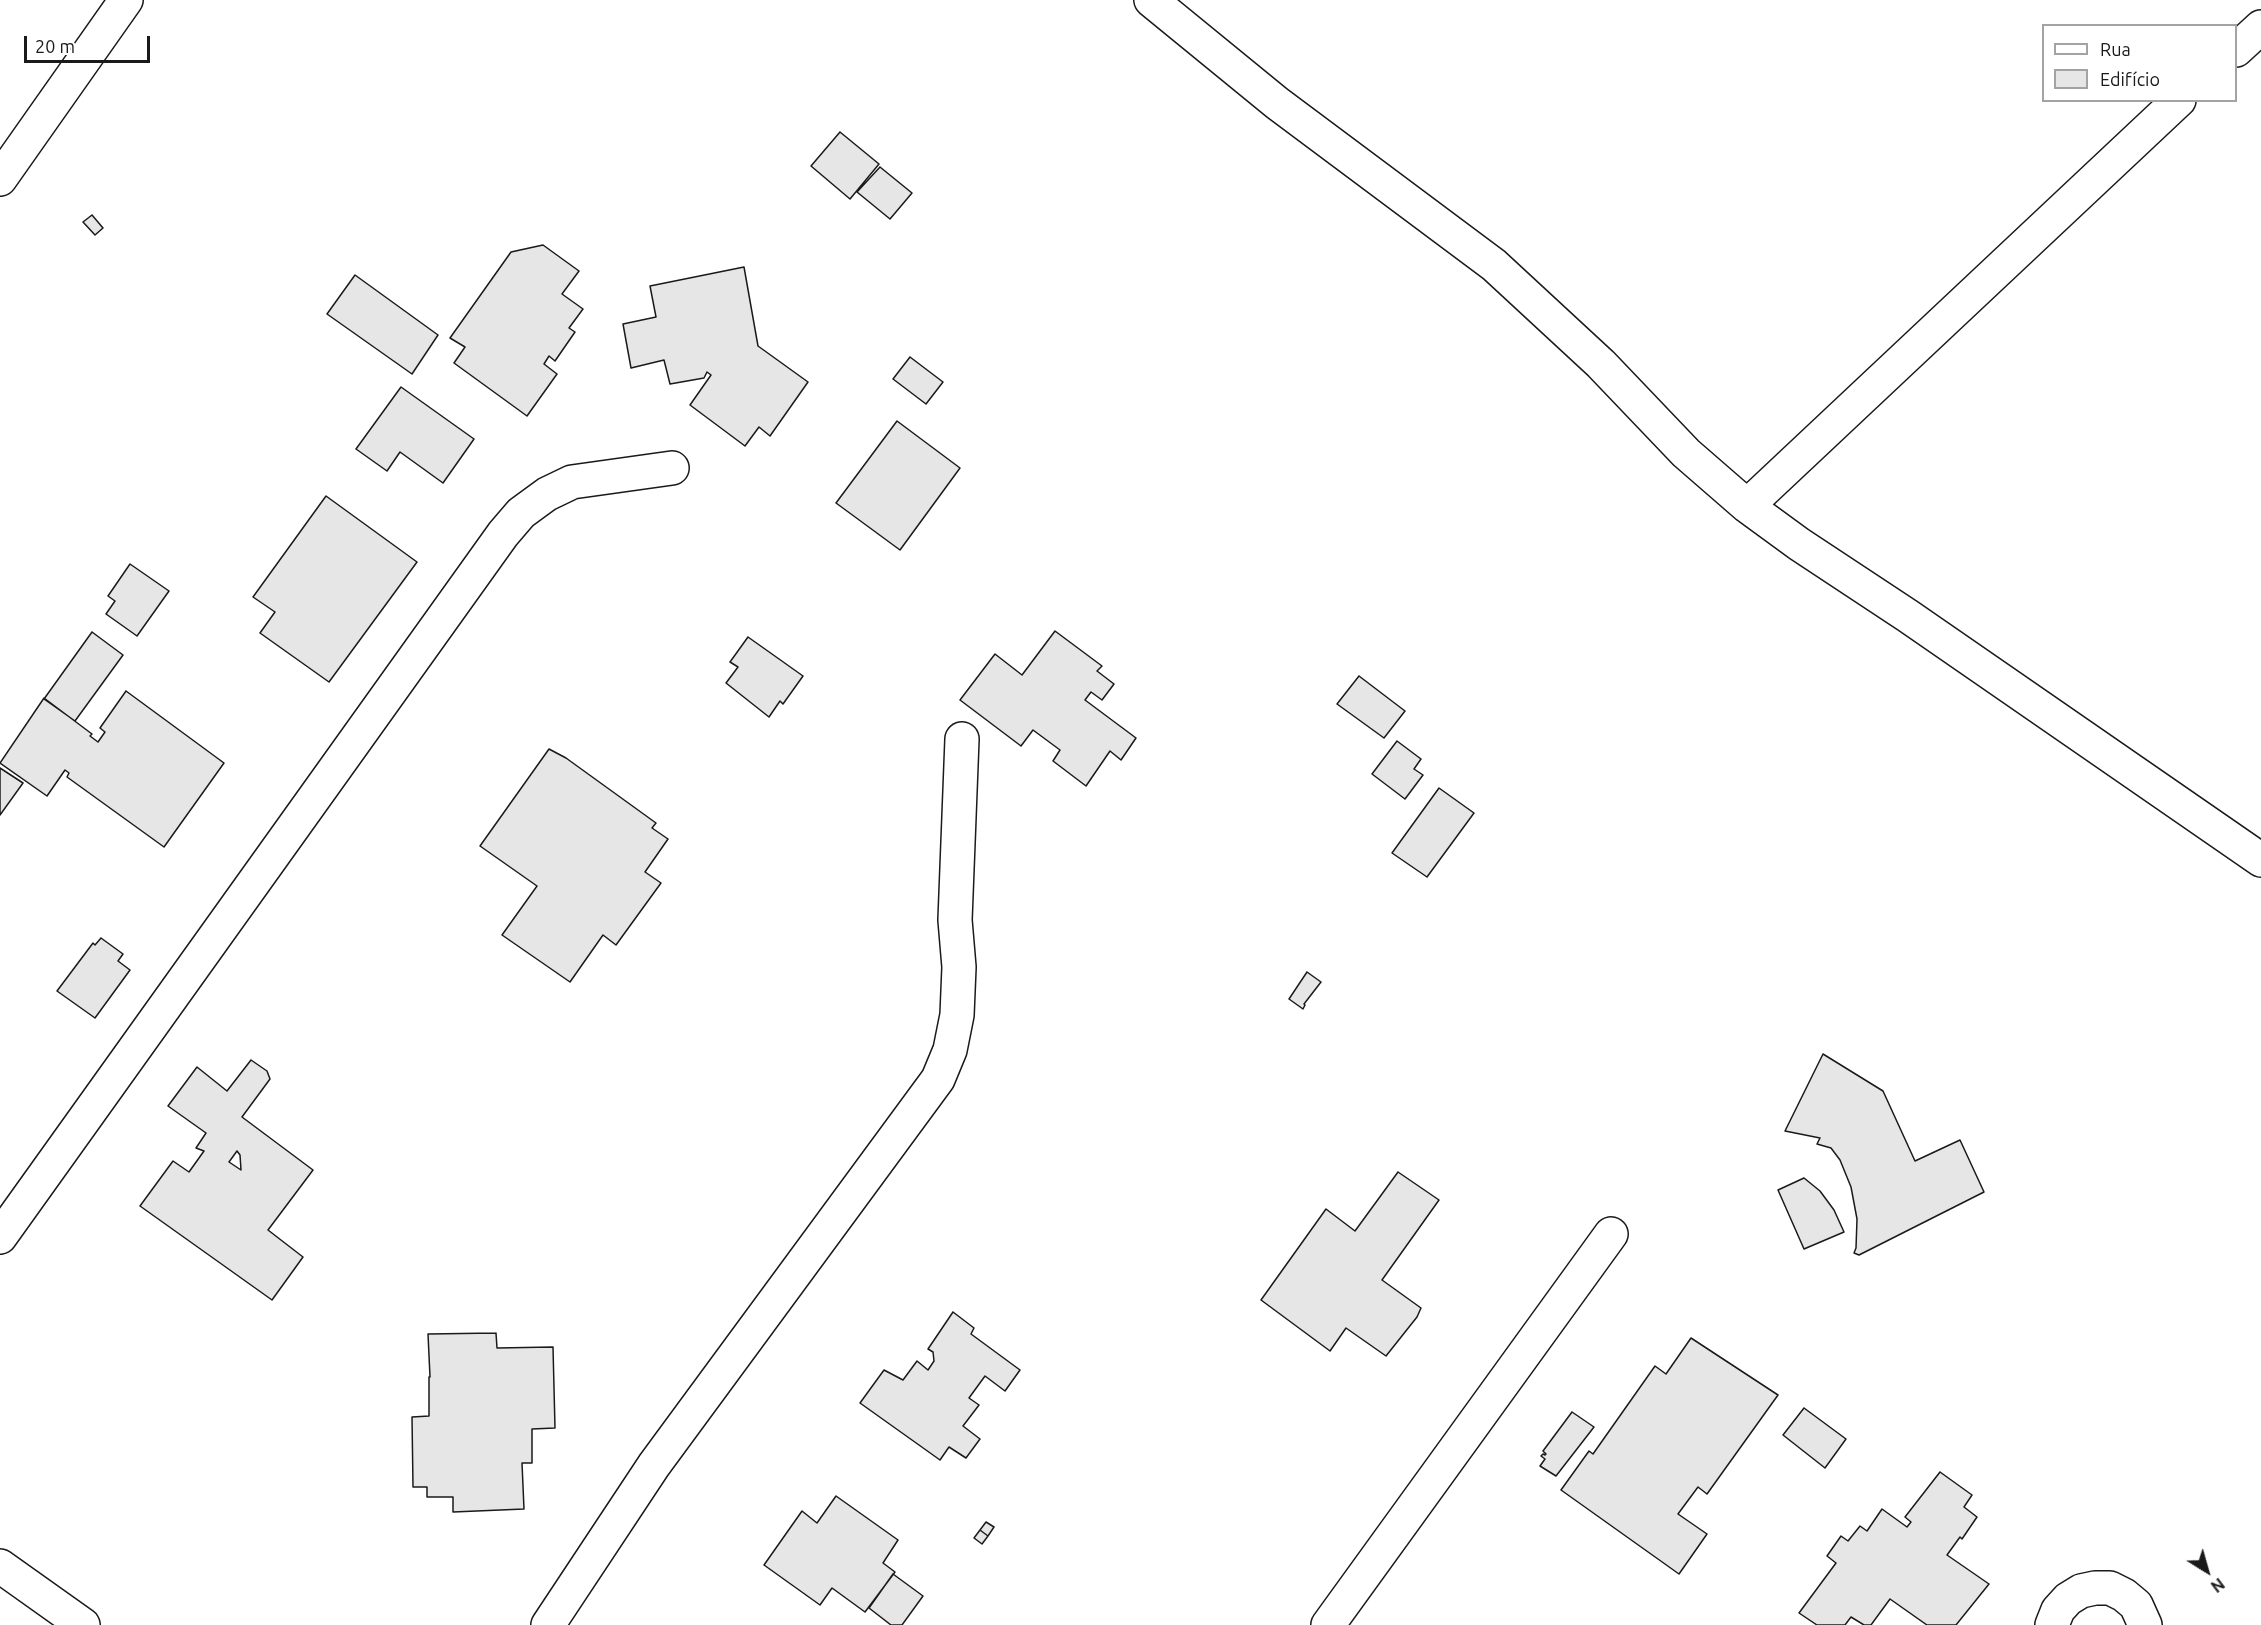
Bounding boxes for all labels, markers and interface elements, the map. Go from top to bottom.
scale bar [27,24,153,62]
legend [2042,24,2237,102]
text: 20 m [35,36,75,56]
text: Rua [2100,39,2131,59]
text: Edifício [2100,69,2160,89]
north arrow [2177,1541,2237,1601]
text: N [2208,1575,2228,1596]

